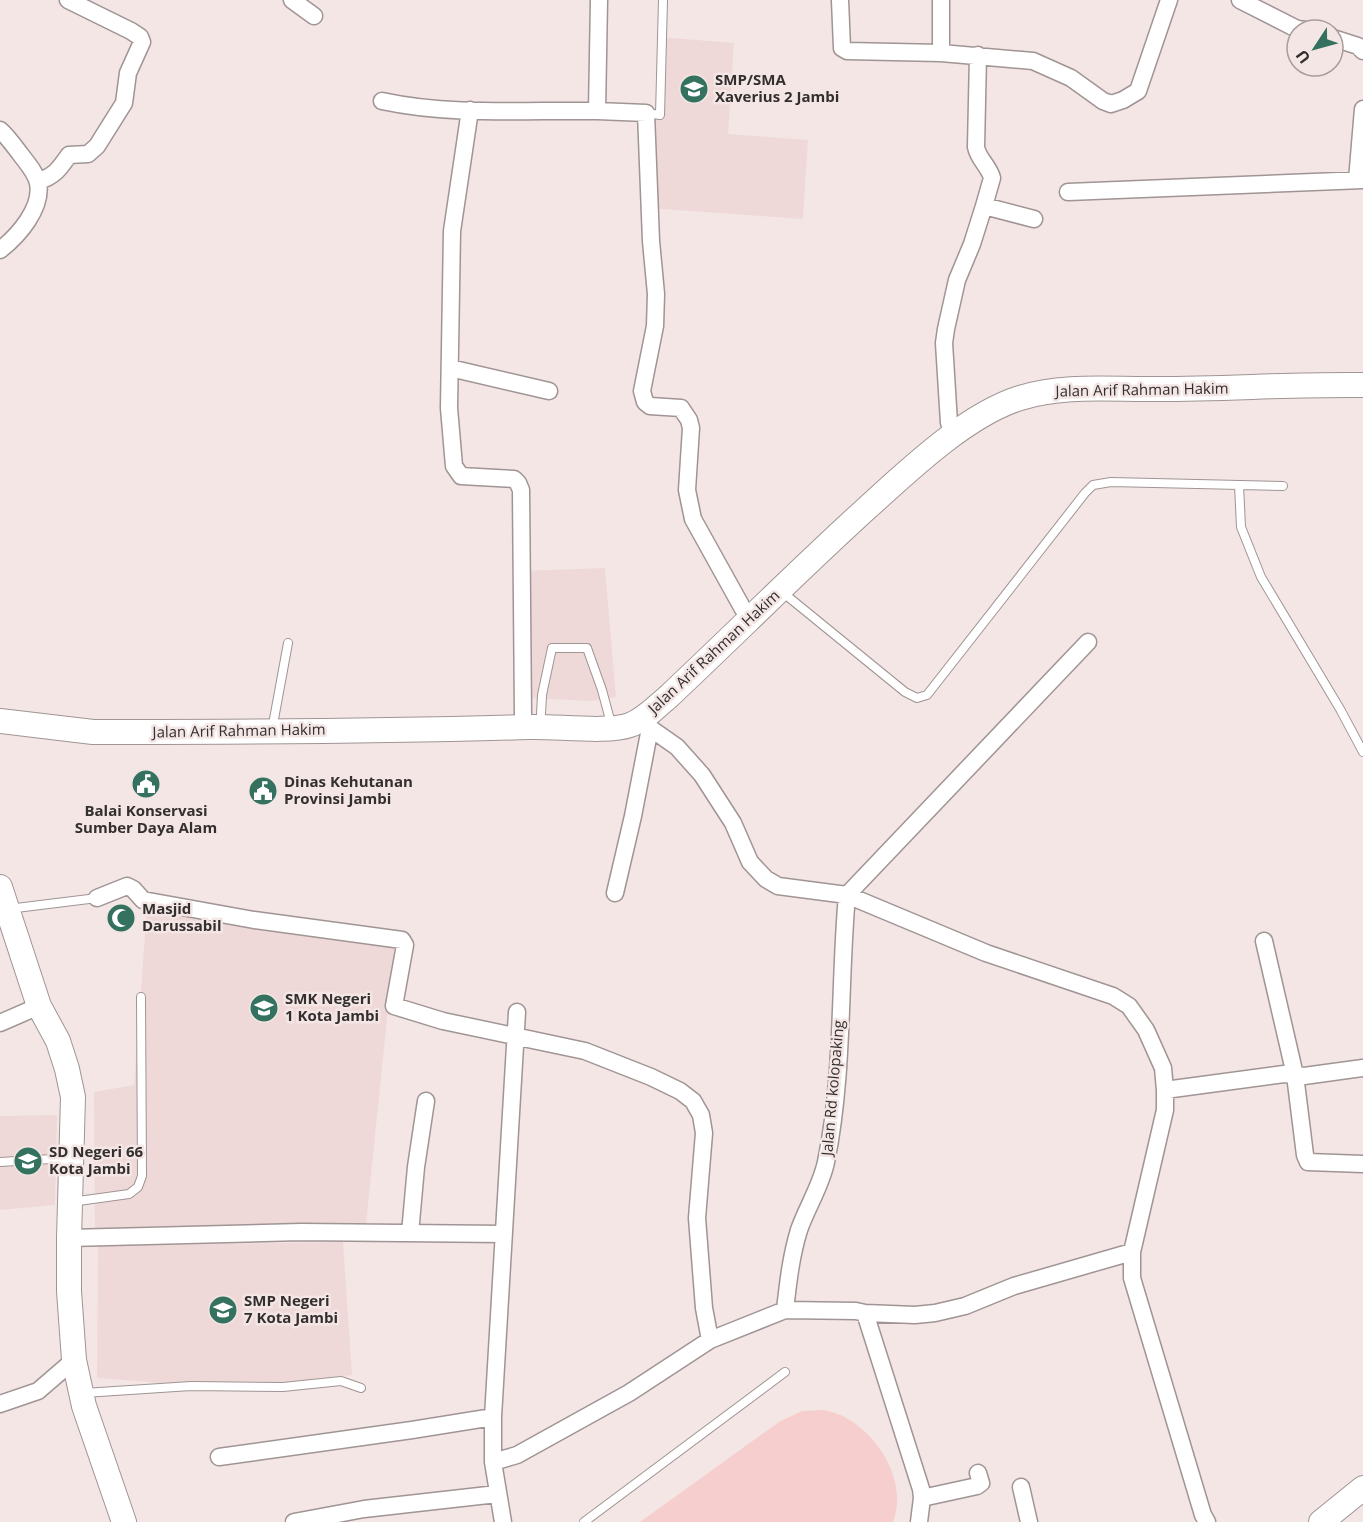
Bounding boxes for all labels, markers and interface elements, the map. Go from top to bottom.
north arrow [1285,18,1345,78]
text: U [1290,45,1315,68]
place label: SMP/SMA Xaverius 2 Jambi [715,69,839,106]
school or university icon: SMP/SMA Xaverius 2 Jambi [678,73,710,105]
street label: Jalan Arif Rahman Hakim [1053,377,1229,401]
street label: Jalan Arif Rahman Hakim [642,585,783,719]
street label: Jalan Arif Rahman Hakim [150,718,326,742]
public building icon: Balai Konservasi Sumber Daya Alam [130,768,162,800]
place label: Dinas Kehutanan Provinsi Jambi [284,771,413,808]
public building icon: Dinas Kehutanan Provinsi Jambi [247,775,279,807]
place label: Balai Konservasi Sumber Daya Alam [75,800,217,837]
place label: Masjid Darussabil [142,898,221,935]
mosque icon: Masjid Darussabil [105,902,137,934]
place label: SMK Negeri 1 Kota Jambi [285,988,379,1025]
school or university icon: SMK Negeri 1 Kota Jambi [248,992,280,1024]
street label: Jalan Rd kolopaking [816,1019,848,1159]
place label: SD Negeri 66 Kota Jambi [49,1141,144,1178]
school or university icon: SD Negeri 66 Kota Jambi [12,1145,44,1177]
place label: SMP Negeri 7 Kota Jambi [244,1290,338,1327]
school or university icon: SMP Negeri 7 Kota Jambi [207,1294,239,1326]

